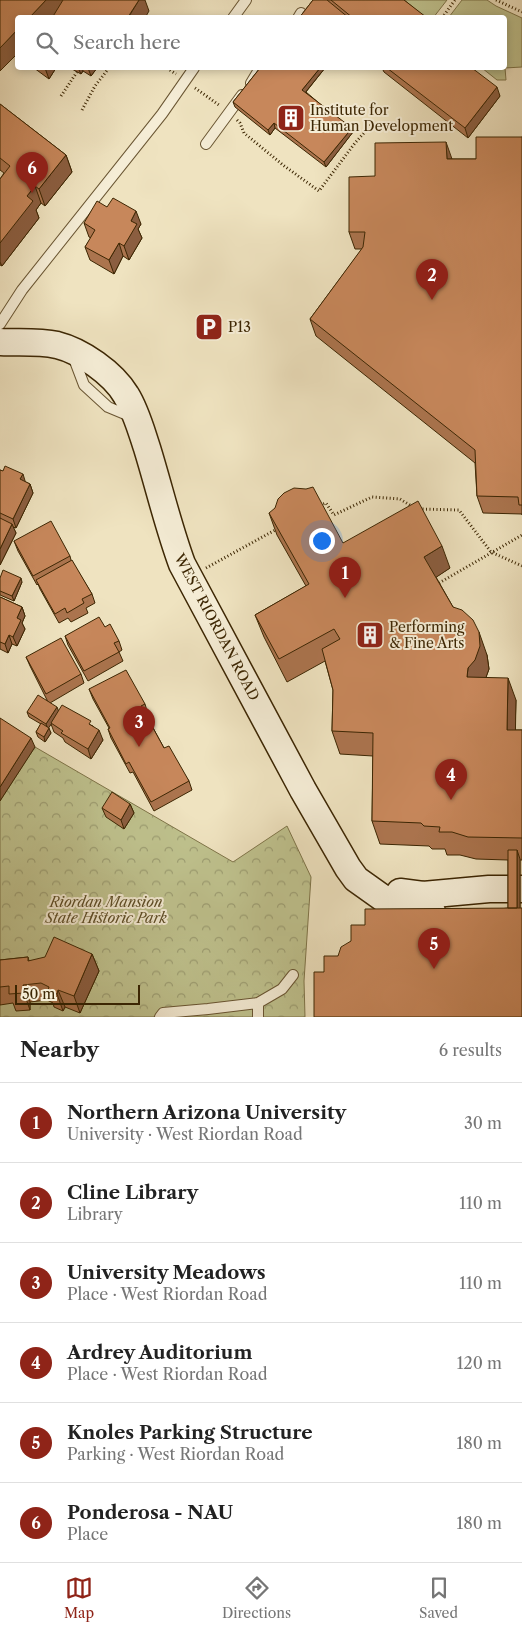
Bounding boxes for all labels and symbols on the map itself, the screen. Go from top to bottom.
place label: Institute for Human Development [310,101,453,135]
building icon: Institute for Human Development [276,103,306,133]
pin: 6 [16,152,48,193]
pin: 2 [416,259,448,300]
parking icon: P13 [194,312,224,342]
place label: P13 [228,318,251,336]
your location [309,528,335,554]
street label: WEST RIORDAN ROAD [170,550,263,704]
pin: 1 [329,557,361,598]
place label: Performing & Fine Arts [389,618,465,652]
building icon: Performing & Fine Arts [355,620,385,650]
pin: 3 [123,706,155,747]
pin: 4 [435,759,467,800]
park label: Riordan Mansion State Historic Park [44,893,168,927]
pin: 5 [418,928,450,969]
scale bar [15,982,140,1005]

